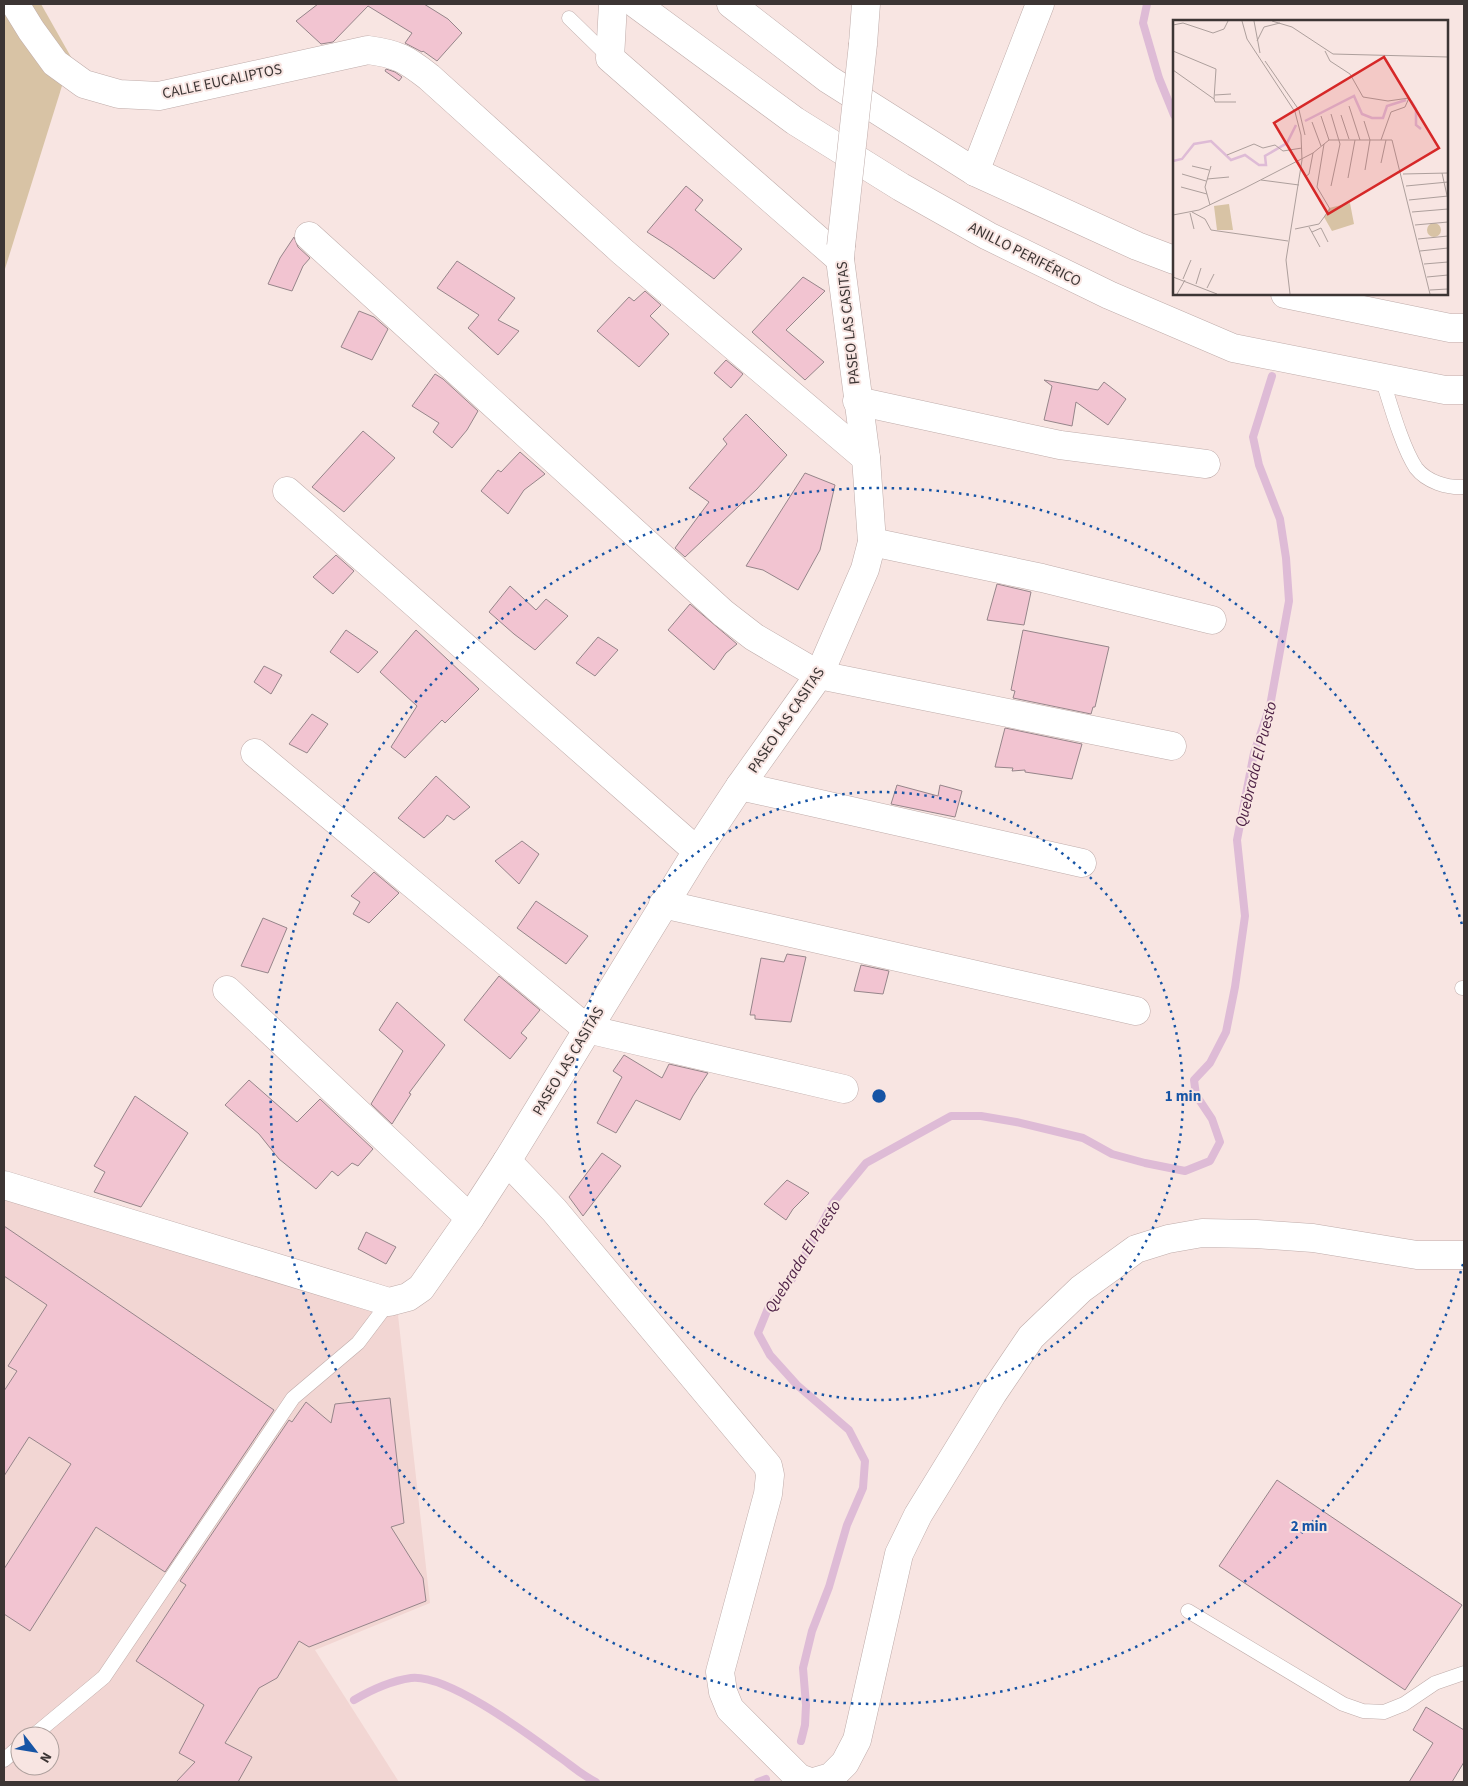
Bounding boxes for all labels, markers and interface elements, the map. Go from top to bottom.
inset map [1173,20,1448,295]
street label: CALLE EUCALIPTOS [160,59,284,104]
street label: ANILLO PERIFÉRICO [965,217,1085,292]
street label: PASEO LAS CASITAS [832,260,865,385]
street label: PASEO LAS CASITAS [743,663,830,777]
water label: Quebrada El Puesto [1230,699,1282,829]
street label: PASEO LAS CASITAS [528,1003,609,1120]
text: 1 min [1165,1086,1201,1107]
centre of rings [870,1087,888,1105]
water label: Quebrada El Puesto [759,1196,846,1317]
text: 2 min [1291,1516,1327,1537]
north arrow [10,1726,60,1776]
text: N [34,1748,56,1766]

